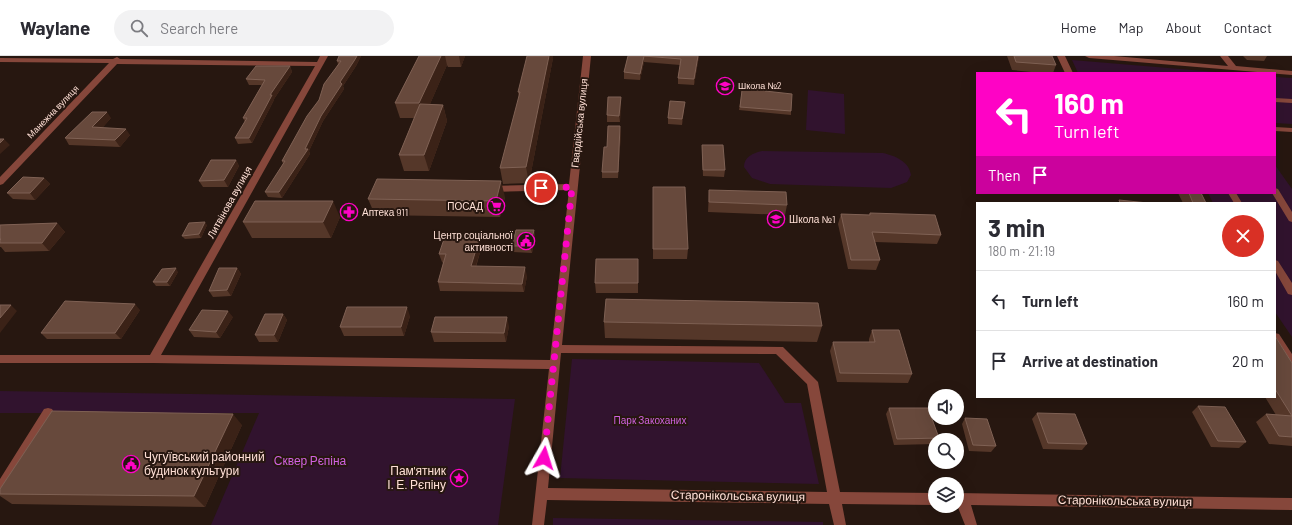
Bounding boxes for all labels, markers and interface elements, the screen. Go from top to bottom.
search box [114,10,394,46]
text: Waylane [20,16,90,39]
icon: search [128,17,150,39]
text: Search here [160,19,238,37]
text: Home [1061,19,1097,36]
text: Map [1119,19,1143,36]
text: About [1165,19,1202,36]
text: Contact [1224,19,1272,36]
school or university icon: Школа №2 [715,76,735,96]
street label: Гвардійська вулиця [568,78,590,168]
place label: Школа №2 [738,80,782,91]
street label: Манежна вулиця [25,83,81,140]
text: 160 m [1054,86,1124,120]
icon: left [988,88,1040,140]
text: Turn left [1054,120,1120,142]
street label: Литвінова вулиця [204,164,254,240]
icon: arrive [1029,164,1051,186]
text: Then [988,166,1021,184]
pin [524,171,558,205]
icon: arrive [530,177,552,199]
supermarket icon: ПОСАД [486,196,506,216]
place label: ПОСАД [447,200,483,212]
pharmacy icon: Аптека 911 [339,202,359,222]
place label: Аптека 911 [362,206,408,218]
school or university icon: Школа №1 [766,209,786,229]
place label: Школа №1 [789,213,836,225]
text: 3 min [988,213,1045,242]
button: close [1222,215,1264,257]
place label: Центр соціальної активності [433,229,513,253]
public building icon: Центр соціальної активності [516,231,536,251]
text: 180 m · 21:19 [988,243,1055,259]
icon: left [988,290,1010,312]
text: Turn left [1022,292,1078,310]
text: 160 m [1227,292,1264,310]
icon: arrive [988,350,1010,372]
text: Arrive at destination [1022,352,1158,370]
text: 20 m [1232,352,1264,370]
map controls [928,389,964,513]
button: sound [928,389,964,425]
park label: Парк Закоханих [614,414,686,426]
button: search [928,433,964,469]
position arrow [523,437,565,479]
place label: Чугуївський районний будинок культури [144,449,265,478]
park label: Сквер Рєпіна [274,453,347,468]
public building icon: Чугуївський районний будинок культури [121,454,141,474]
place label: Пам'ятник І. Е. Рєпіну [387,463,447,492]
place icon: Пам'ятник І. Е. Рєпіну [449,468,469,488]
button: layers [928,477,964,513]
street label: Старонікольська вулиця [671,487,805,504]
street label: Старонікольська вулиця [1058,492,1192,509]

